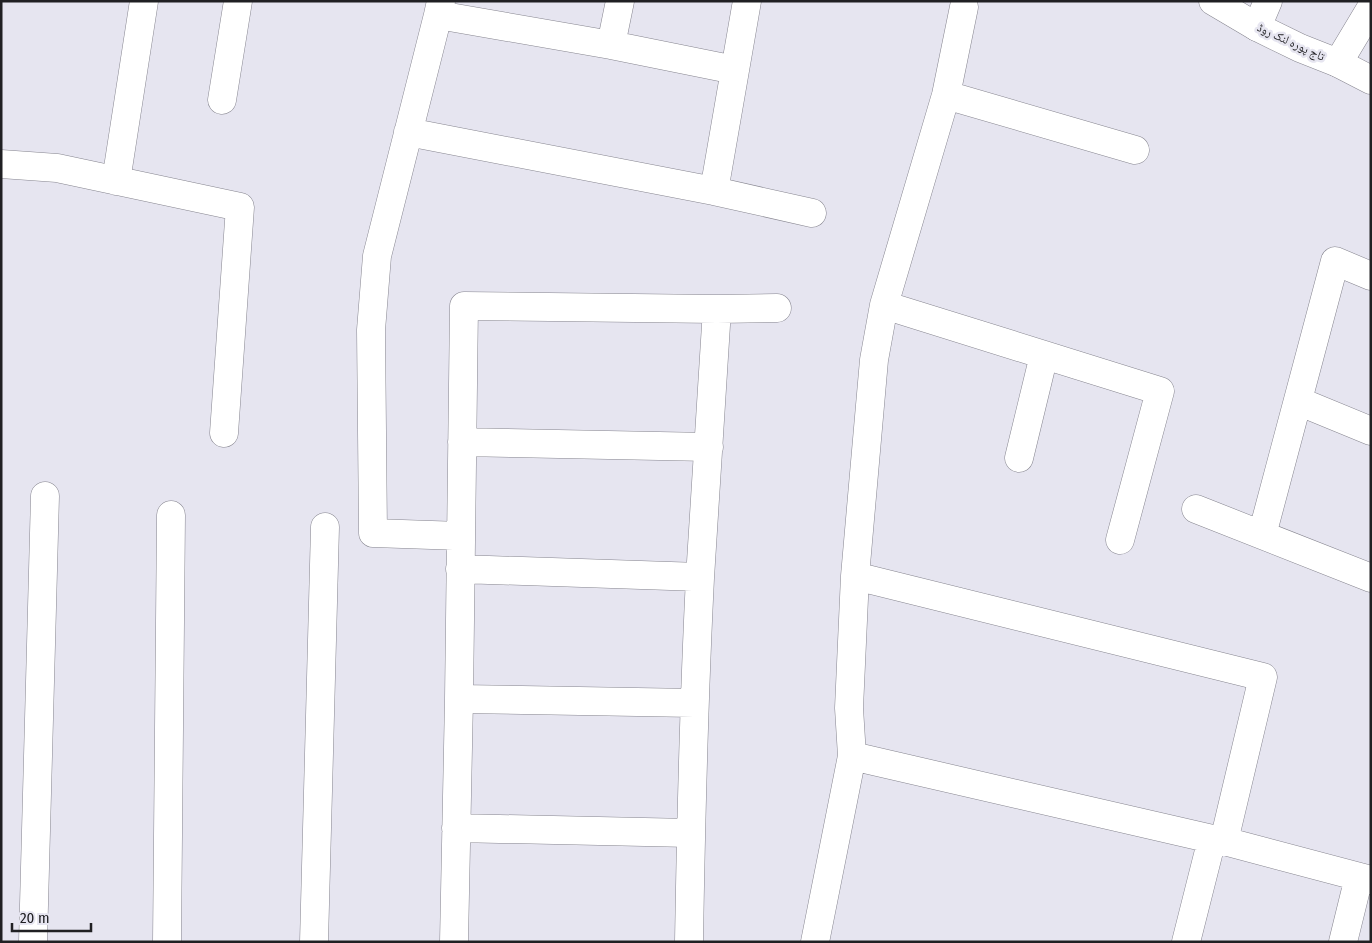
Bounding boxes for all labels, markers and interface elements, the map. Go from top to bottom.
street label: تاج پورہ لنک روڈ [1255,20,1327,64]
scale bar [12,900,91,932]
text: 20 m [20,909,50,927]

